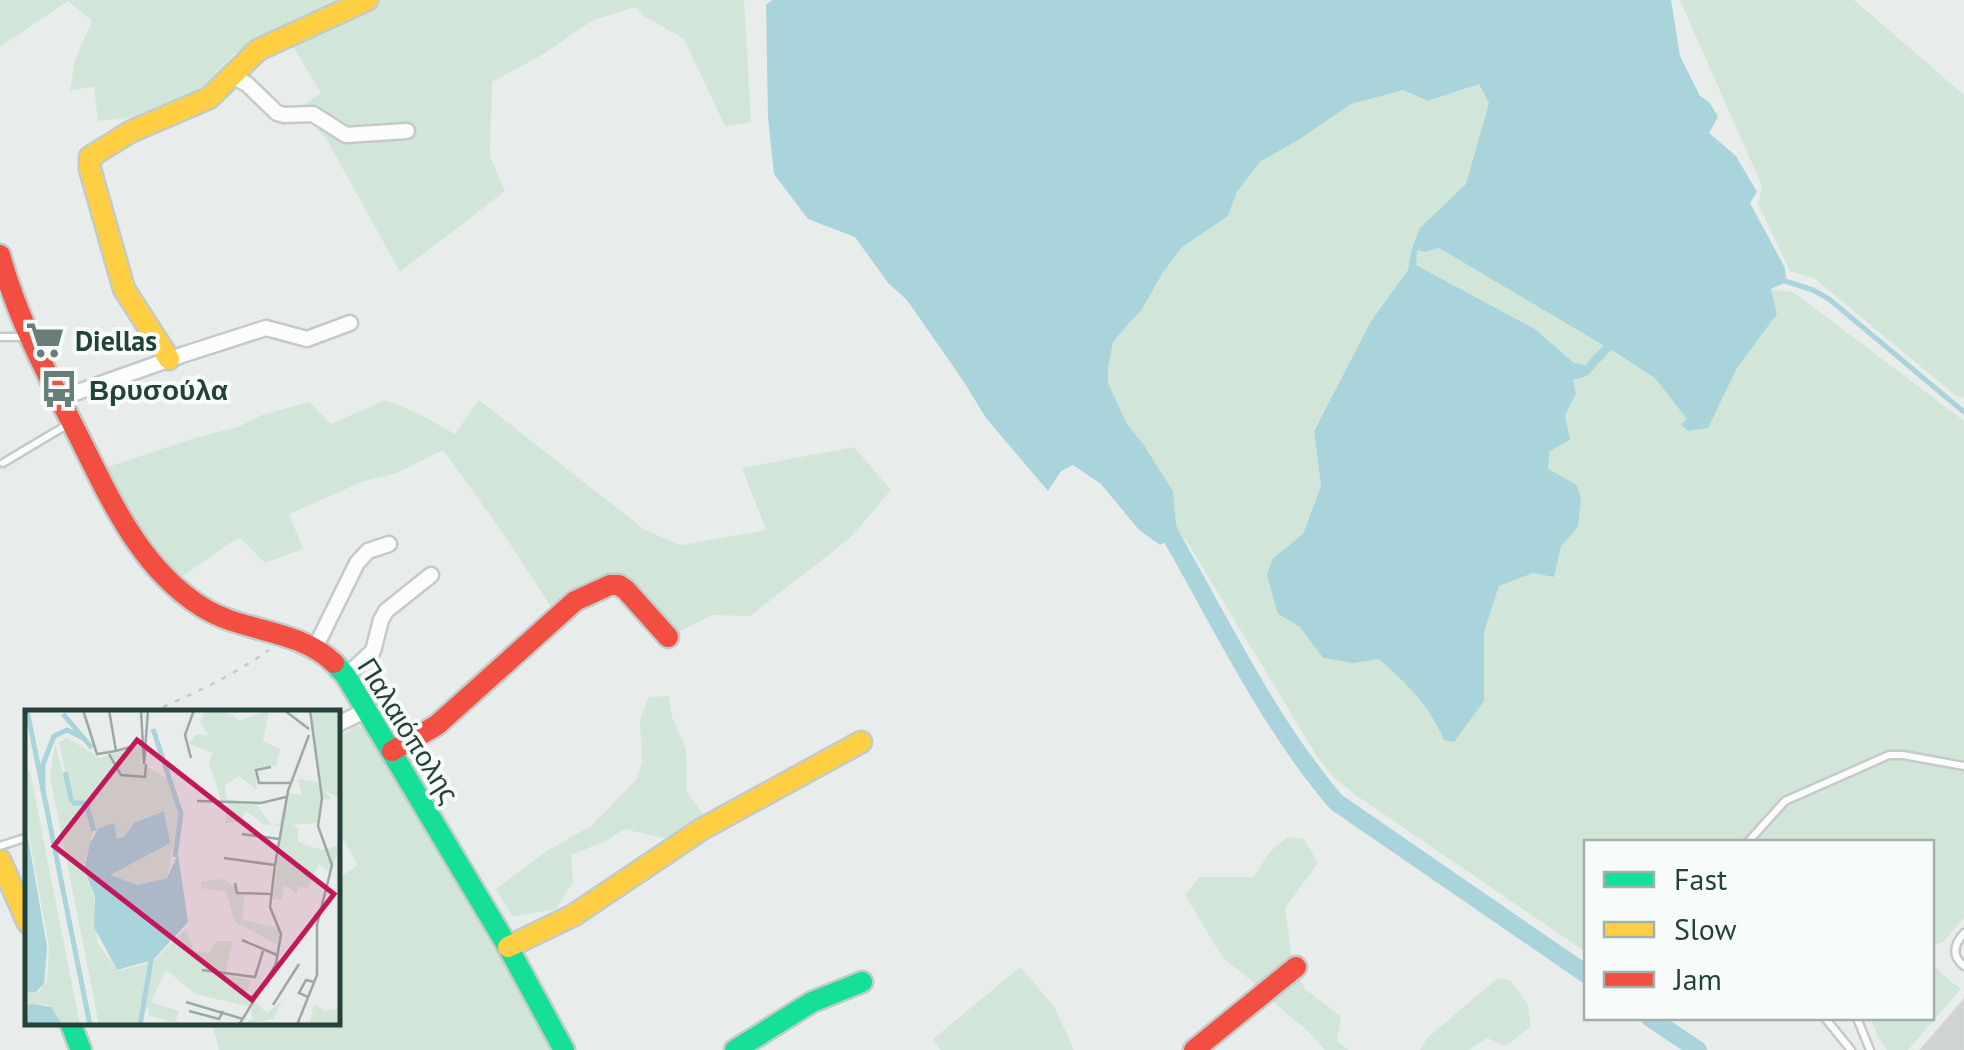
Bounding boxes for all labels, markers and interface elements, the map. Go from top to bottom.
supermarket icon: Diellas [24,319,66,361]
place label: Diellas [75,322,157,359]
bus stop icon: Βρυσούλα [38,368,80,410]
place label: Βρυσούλα [89,371,228,408]
street label: Παλαιόπολης [350,650,468,810]
inset map [25,710,340,1025]
legend [1584,840,1934,1020]
text: Fast [1674,859,1727,898]
text: Slow [1674,909,1737,948]
text: Jam [1672,959,1722,998]

